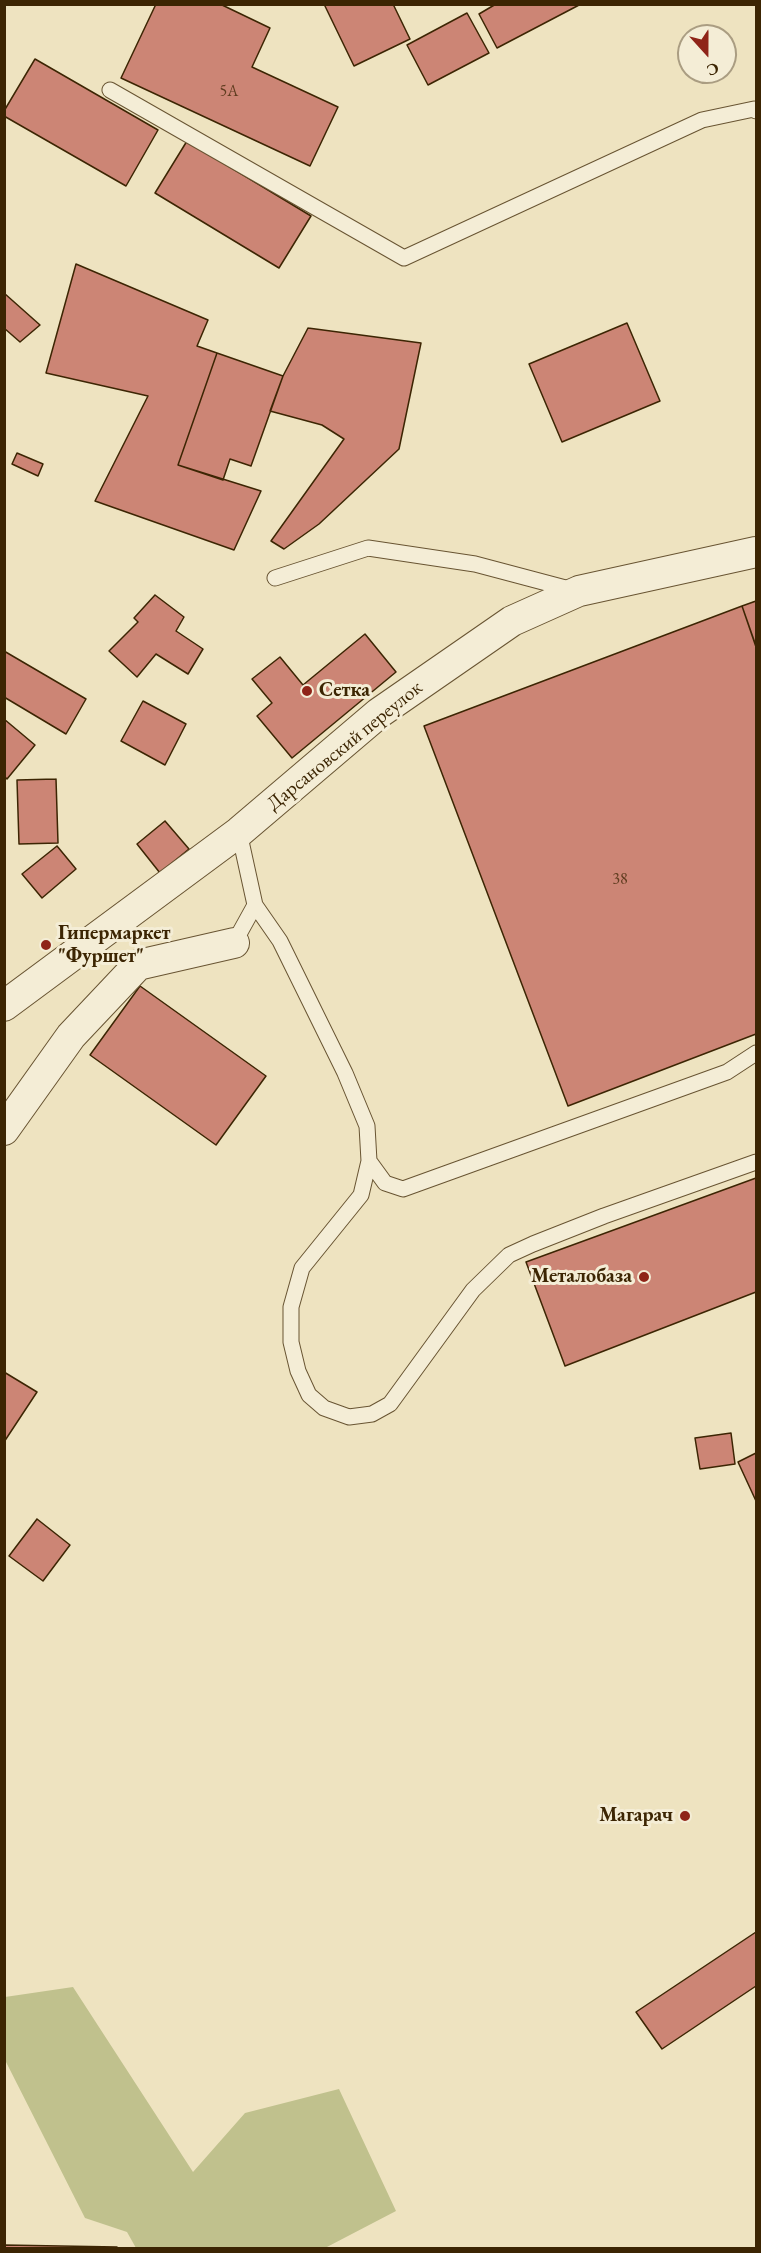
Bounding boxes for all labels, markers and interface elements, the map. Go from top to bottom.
north arrow [677,24,737,84]
text: С [704,58,722,81]
house number: 5А [220,82,238,102]
street label: Дарсановский переулок [262,676,428,816]
place label: Сетка [319,679,370,703]
marker: Сетка [300,684,314,698]
house number: 38 [612,870,628,890]
place label: Гипермаркет "Фуршет" [58,922,171,969]
marker: Гипермаркет "Фуршет" [39,938,53,952]
place label: Металобаза [531,1265,632,1289]
marker: Металобаза [637,1270,651,1284]
place label: Магарач [599,1804,673,1828]
marker: Магарач [678,1809,692,1823]

